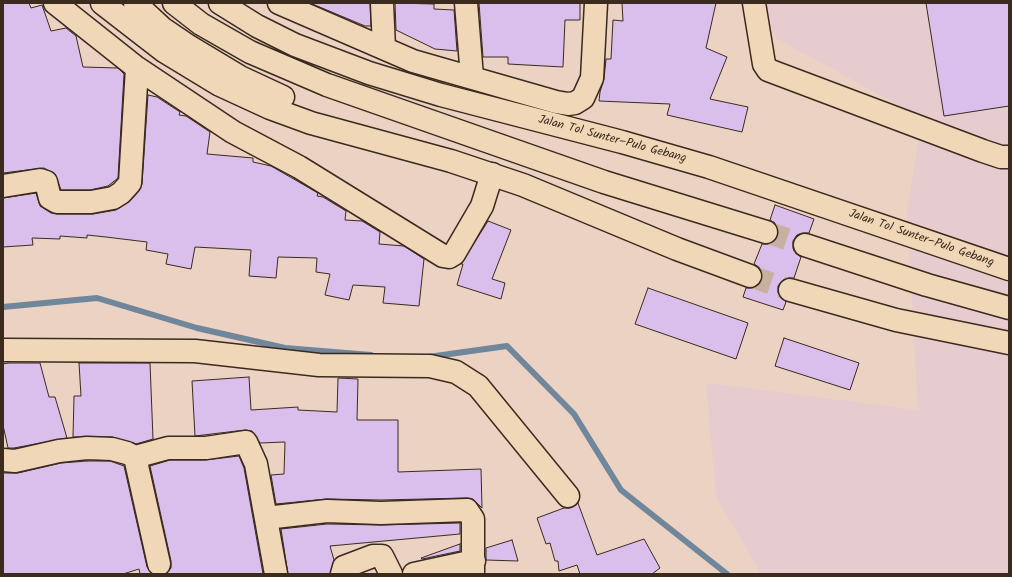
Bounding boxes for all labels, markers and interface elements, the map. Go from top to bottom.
street label: Jalan Tol Sunter–Pulo Gebang [536,113,688,167]
street label: Jalan Tol Sunter–Pulo Gebang [846,207,996,271]

